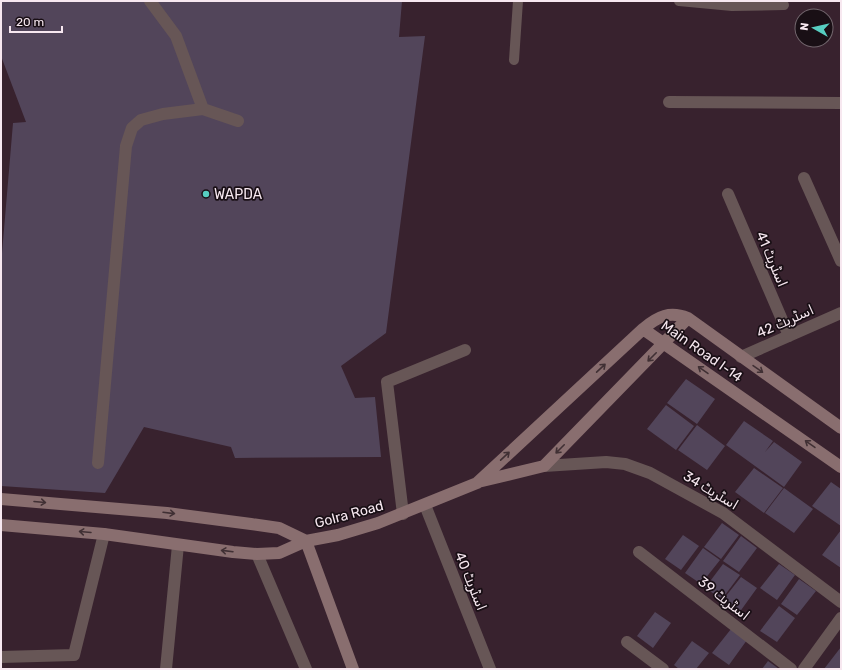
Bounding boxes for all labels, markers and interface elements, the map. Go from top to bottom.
scale bar [10,8,62,34]
north arrow [794,8,834,48]
text: 20 m [16,15,44,29]
text: N [798,22,812,32]
place label: WAPDA [214,186,263,203]
marker: WAPDA [201,189,211,199]
street label: اسٹریٹ 41 [752,229,791,290]
street label: اسٹریٹ 42 [754,301,816,342]
street label: Main Road I-14 [658,317,746,386]
one-way arrow [647,352,657,362]
one-way arrow [596,364,606,373]
one-way arrow [753,365,764,373]
one-way arrow [697,366,708,374]
one-way arrow [804,440,815,448]
one-way arrow [555,444,565,454]
one-way arrow [500,451,510,461]
street label: اسٹریٹ 34 [680,467,741,513]
street label: Golra Road [313,497,385,532]
one-way arrow [33,499,46,506]
one-way arrow [162,510,175,517]
one-way arrow [79,528,92,536]
one-way arrow [221,547,234,555]
street label: اسٹریٹ 40 [451,549,490,613]
street label: اسٹریٹ 39 [695,573,753,624]

